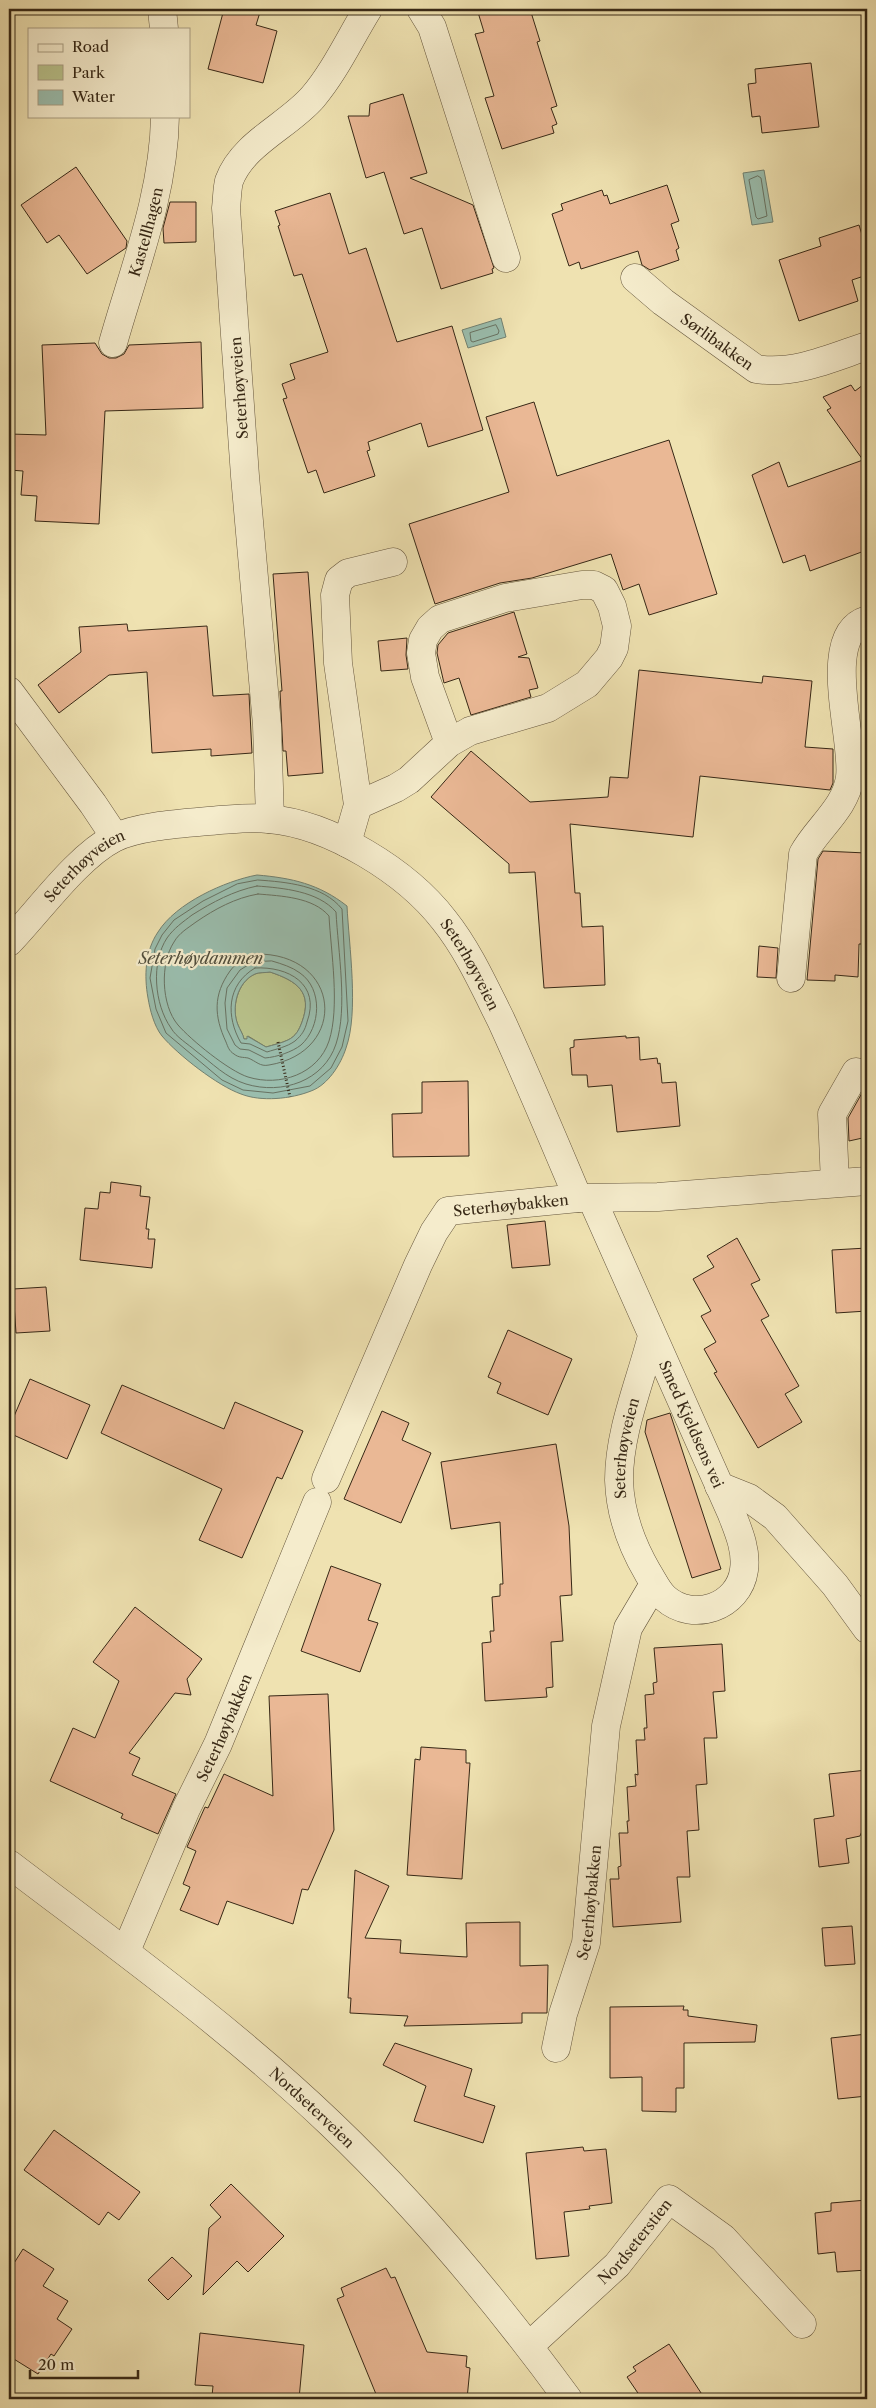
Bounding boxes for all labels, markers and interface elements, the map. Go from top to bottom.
legend [28,28,190,118]
text: Road [72,37,109,56]
text: Park [72,63,106,82]
text: Water [71,87,116,106]
street label: Kastellhagen [124,185,166,279]
street label: Sørlibakken [677,309,758,374]
street label: Seterhøyveien [226,336,252,440]
street label: Seterhøyveien [39,825,128,906]
street label: Seterhøyveien [437,914,504,1014]
water label: Seterhøydammen [138,948,263,968]
street label: Seterhøybakken [452,1189,570,1220]
street label: Smed Kjeldsens vei [655,1357,729,1491]
street label: Seterhøyveien [609,1395,643,1500]
street label: Seterhøybakken [192,1670,256,1785]
street label: Seterhøybakken [572,1843,605,1962]
street label: Nordseterveien [266,2063,359,2152]
street label: Nordseterstien [593,2194,676,2288]
scale bar [30,2348,138,2380]
text: 20 m [38,2355,74,2374]

